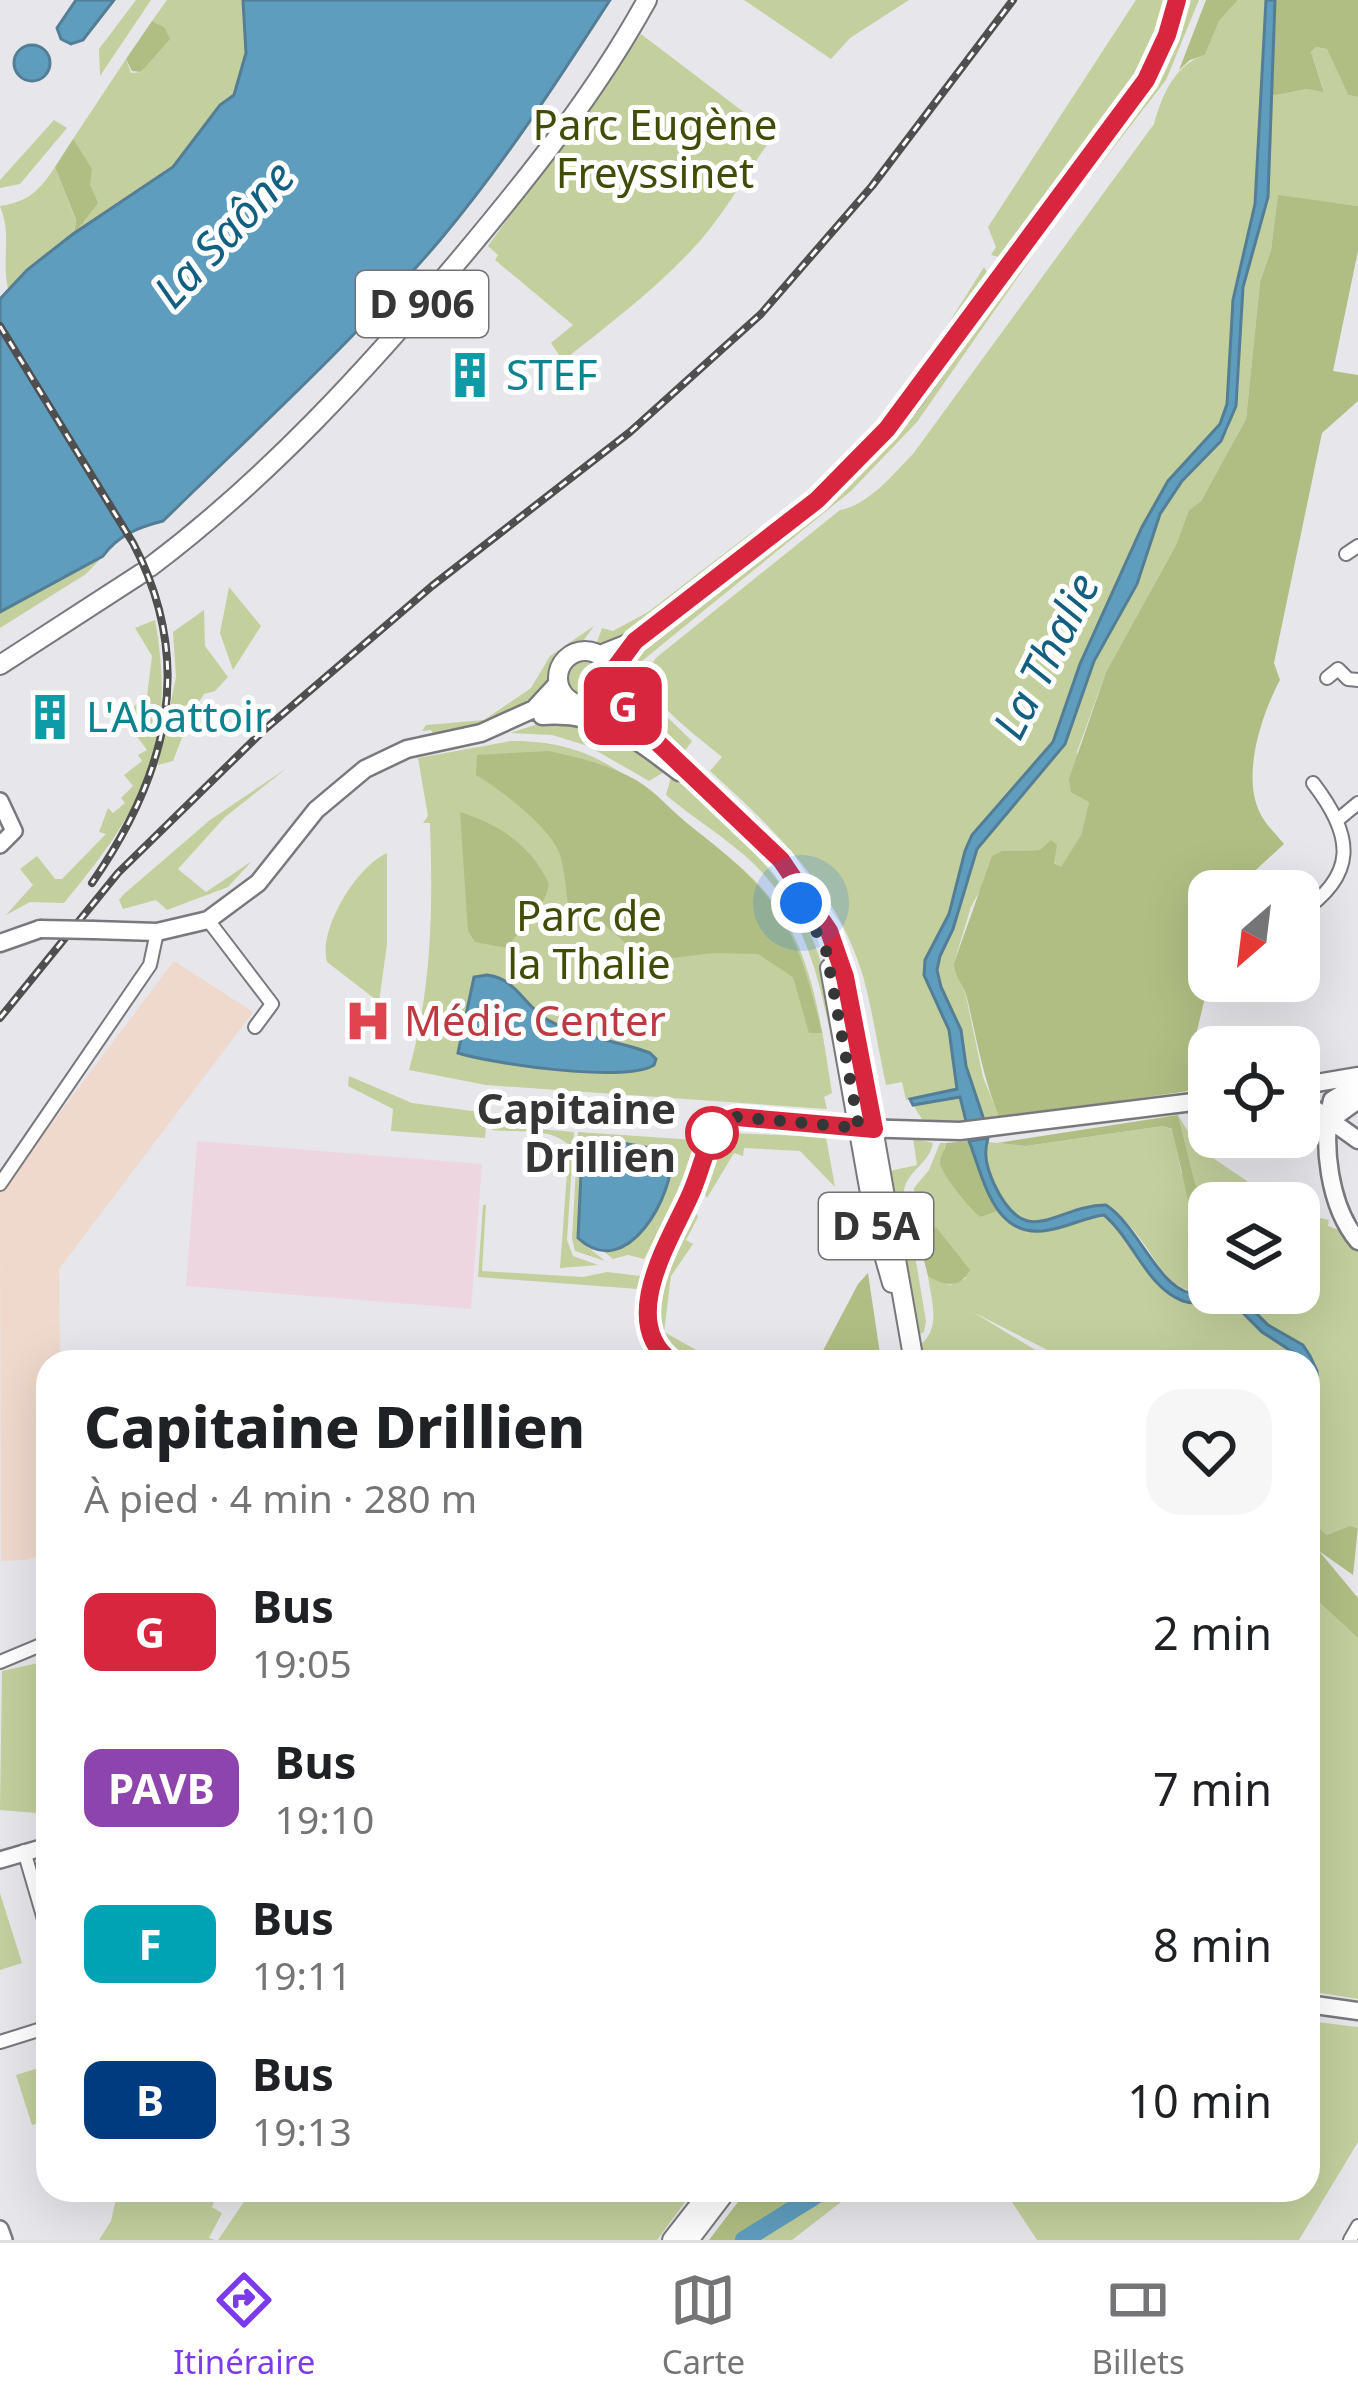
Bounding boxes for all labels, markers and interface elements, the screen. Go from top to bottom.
park label: Parc Eugène Freyssinet [532,95,778,200]
water label: La Saône [139,146,307,320]
road number: D 906 [356,271,488,337]
place label: STEF [506,345,598,402]
building icon: STEF [445,350,495,400]
water label: La Thalie [977,562,1112,749]
line badge: G [584,667,662,745]
text: G [608,677,638,734]
place label: L'Abattoir [86,687,271,744]
building icon: L'Abattoir [25,692,75,742]
north arrow [1188,870,1320,1002]
map controls [1188,870,1320,1314]
your location [771,873,831,933]
park label: Parc de la Thalie [507,886,671,991]
place label: Médic Center [404,991,666,1048]
hospital icon: Médic Center [343,996,393,1046]
button: locate [1188,1026,1320,1158]
place label: Capitaine Drillien [476,1079,676,1184]
marker: Capitaine Drillien [687,1108,737,1158]
button: layers [1188,1182,1320,1314]
road number: D 5A [819,1193,933,1259]
text: Capitaine Drillien [84,1387,585,1465]
button: heart [1146,1389,1272,1515]
text: À pied · 4 min · 280 m [84,1471,477,1524]
text: Bus [252,1575,334,1636]
text: 2 min [1153,1602,1272,1663]
text: G [135,1603,165,1660]
text: 19:05 [252,1636,352,1689]
text: Bus [275,1731,356,1792]
text: 7 min [1153,1758,1272,1819]
text: PAVB [108,1759,215,1816]
text: 19:10 [275,1792,374,1845]
text: Bus [252,1887,334,1948]
text: 8 min [1153,1914,1272,1975]
text: F [138,1915,162,1972]
text: 19:11 [252,1948,352,2001]
text: Bus [252,2043,334,2104]
text: 10 min [1127,2070,1272,2131]
text: B [136,2071,164,2128]
text: 19:13 [252,2104,352,2157]
tab: Itinéraire [173,2267,315,2384]
tab: Carte [662,2267,745,2384]
tab: Billets [1092,2267,1185,2384]

